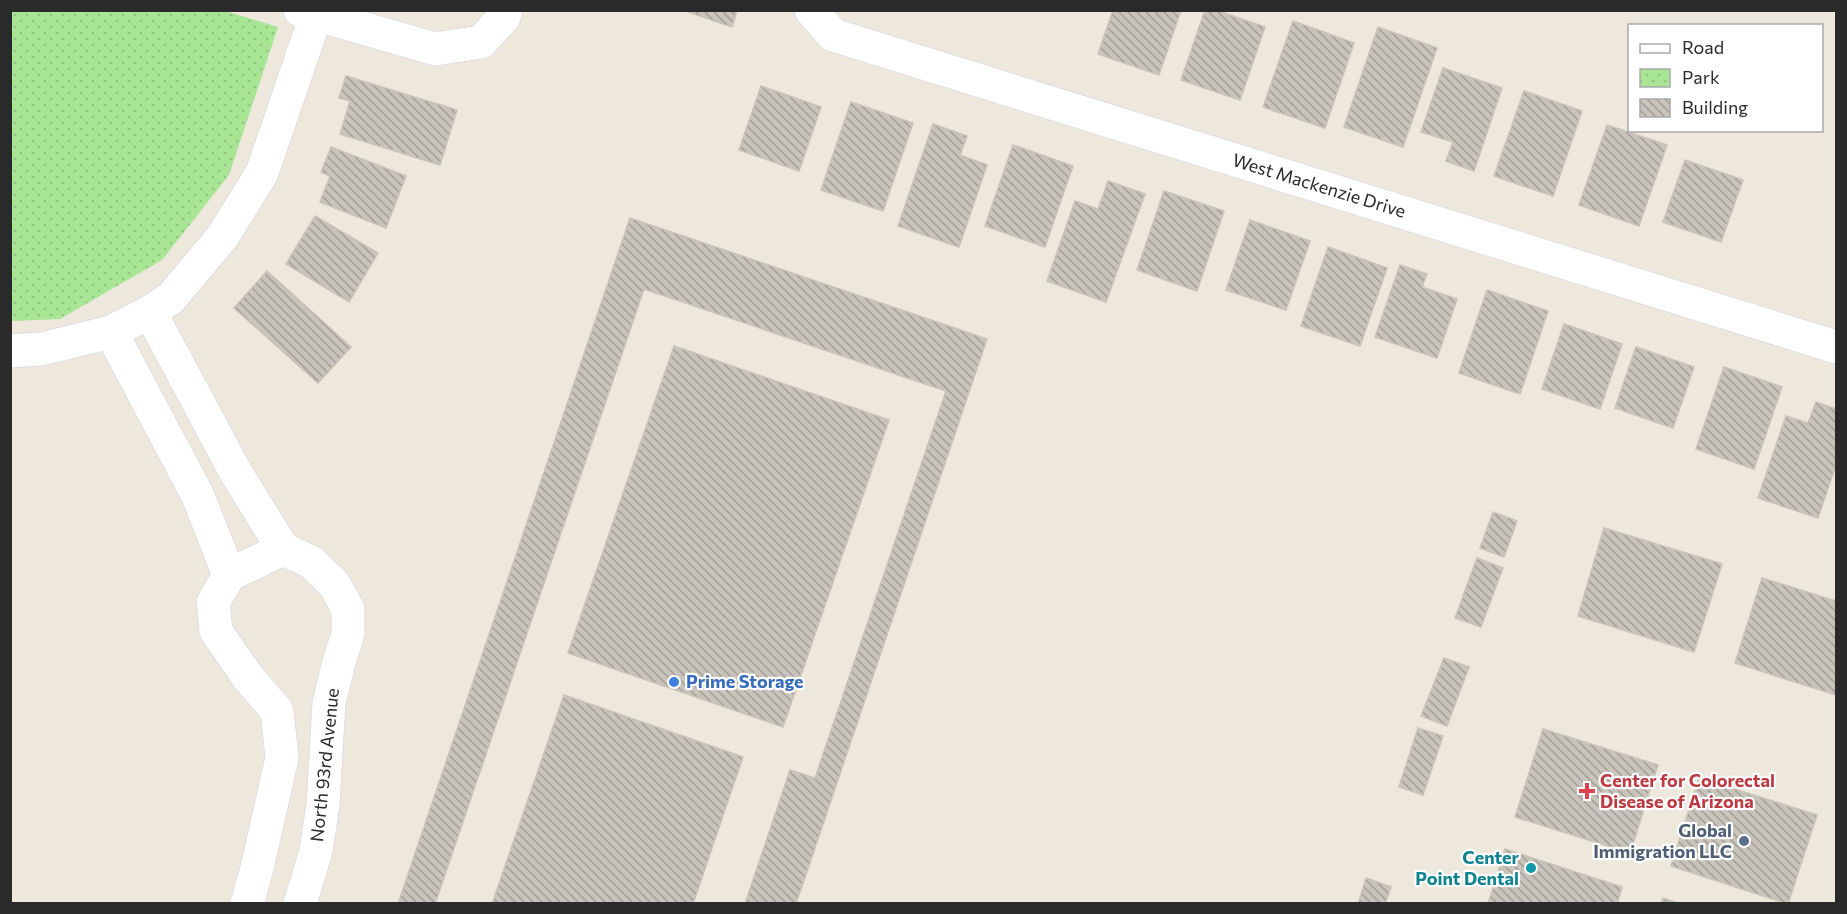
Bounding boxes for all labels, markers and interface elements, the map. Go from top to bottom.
legend [1628,24,1823,132]
text: Road [1682,36,1724,58]
text: Park [1682,66,1720,88]
text: Building [1682,96,1748,118]
street label: West Mackenzie Drive [1230,148,1409,222]
place label: Prime Storage [686,670,804,692]
marker: Prime Storage [667,675,681,689]
street label: North 93rd Avenue [305,687,343,843]
place label: Center for Colorectal Disease of Arizona [1600,769,1775,812]
marker: Center for Colorectal Disease of Arizona [1578,782,1596,800]
place label: Global Immigration LLC [1593,819,1732,862]
marker: Global Immigration LLC [1737,834,1751,848]
place label: Center Point Dental [1415,846,1520,889]
marker: Center Point Dental [1524,861,1538,875]

